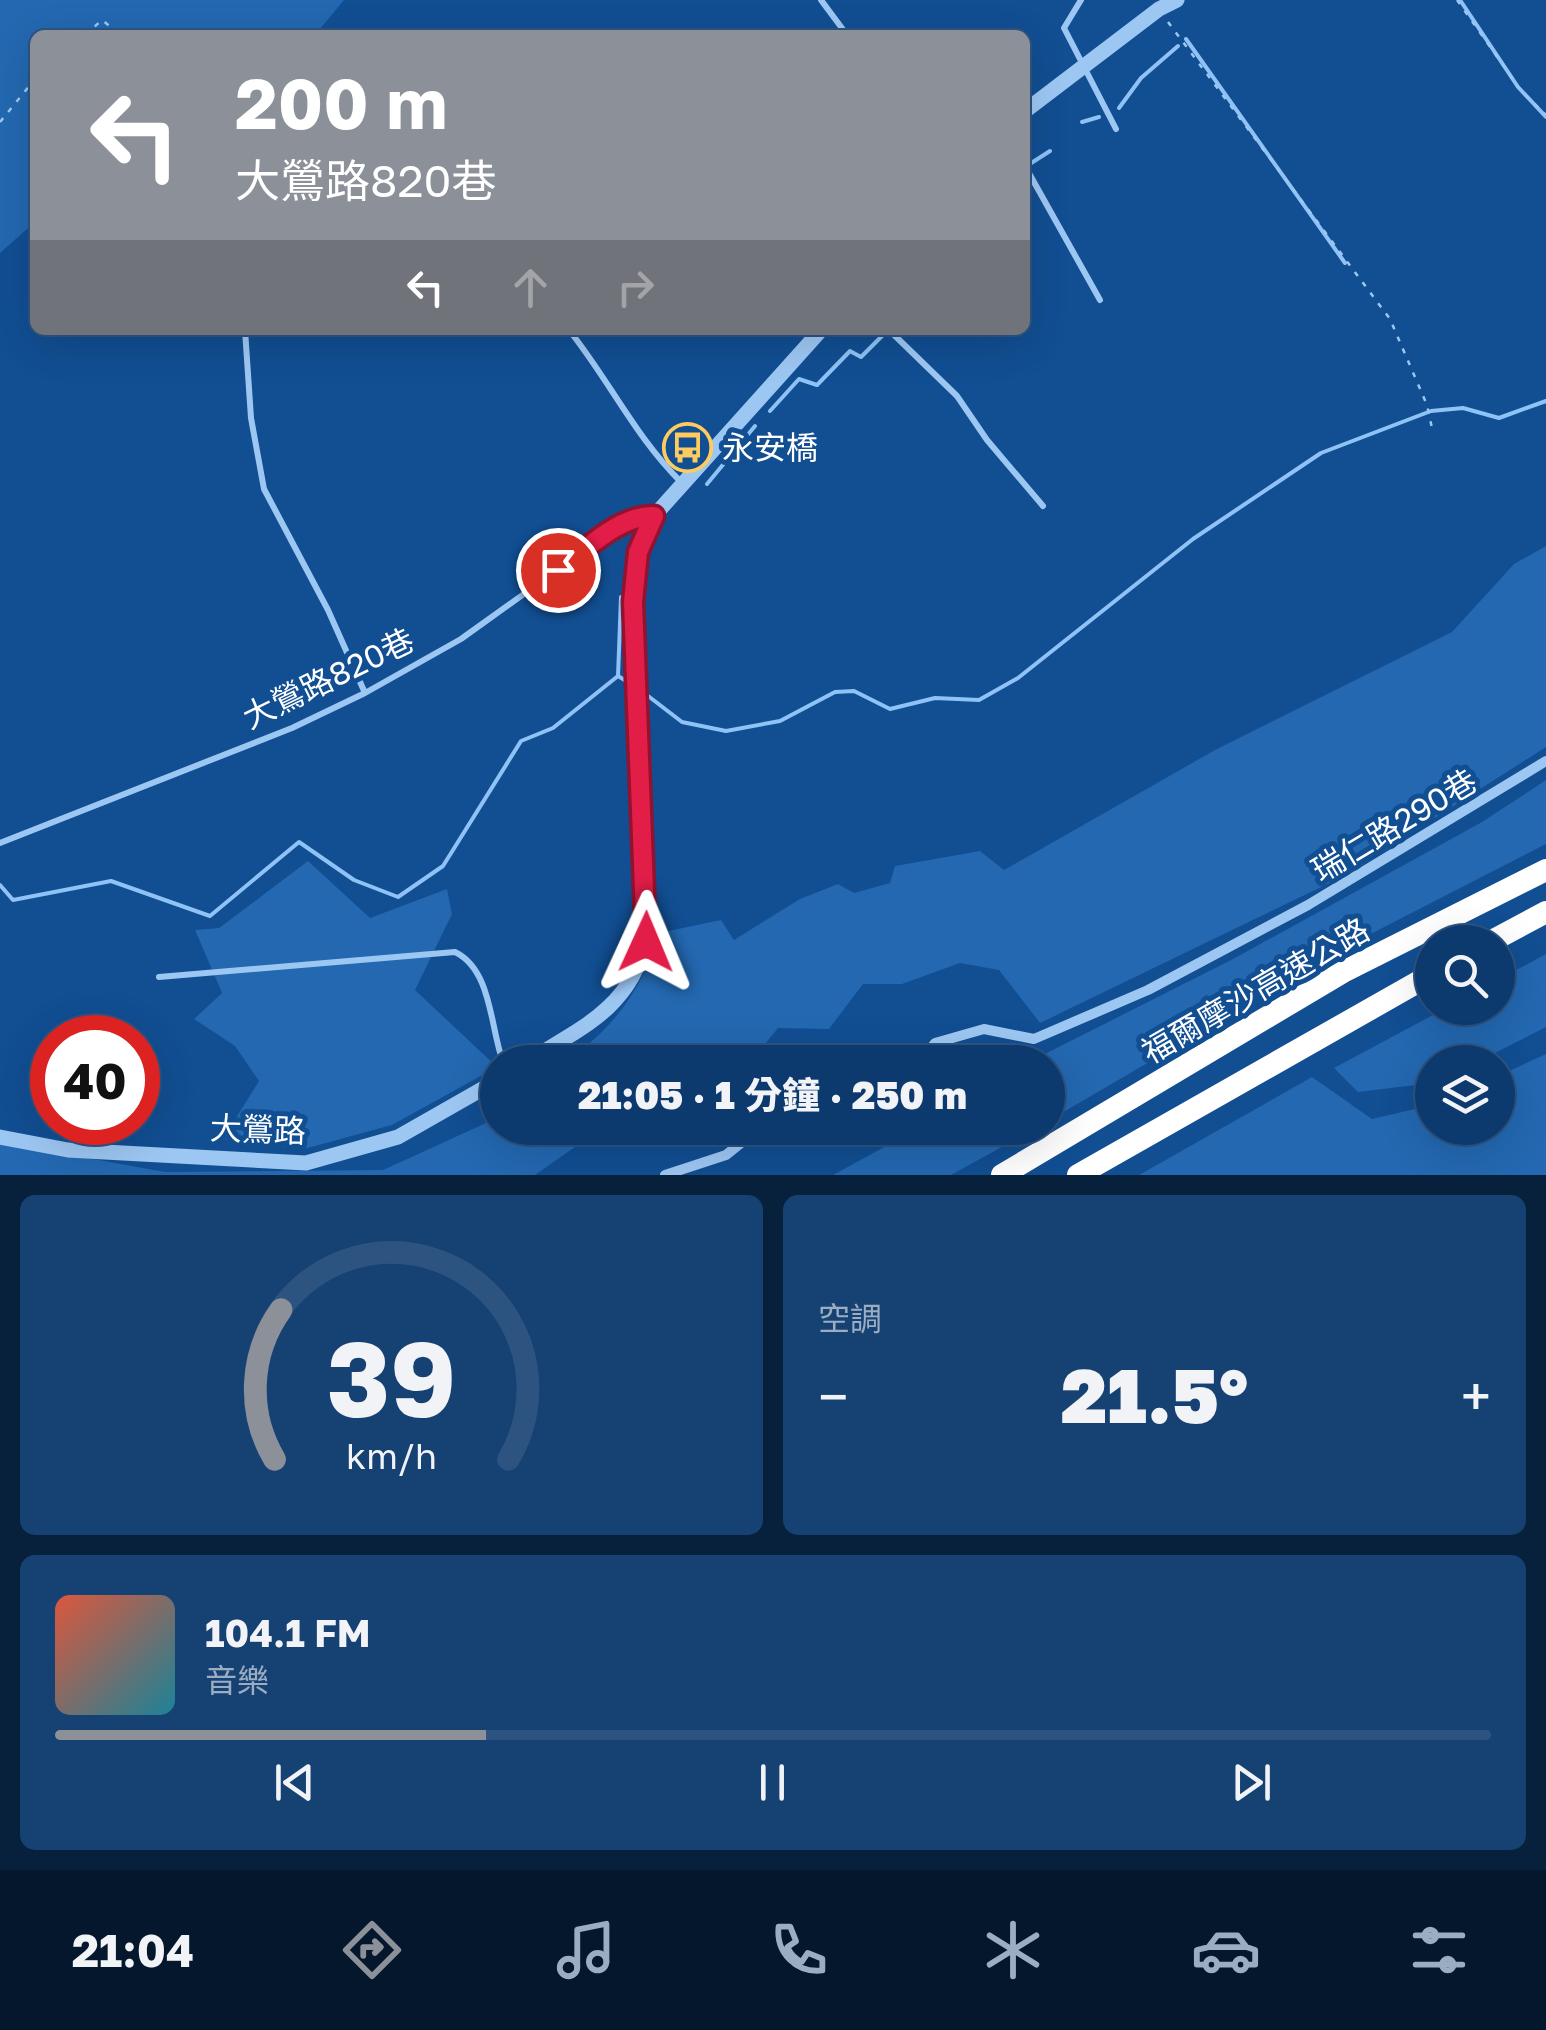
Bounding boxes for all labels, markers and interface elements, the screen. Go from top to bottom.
text: 200 m [235,60,447,144]
icon: left [70,70,200,200]
text: 大鶯路820巷 [235,153,496,207]
icon: left [398,260,453,315]
icon: ahead [503,260,558,315]
icon: right [608,260,663,315]
bus stop icon: 永安橋 [661,421,713,473]
place label: 永安橋 [722,428,818,466]
pin [516,528,601,613]
icon: arrive [531,543,586,598]
street label: 大鶯路820巷 [236,620,420,736]
street label: 瑞仁路290巷 [1305,761,1483,889]
position arrow [594,890,698,994]
street label: 福爾摩沙高速公路 [1135,910,1375,1070]
map controls [1415,925,1515,1145]
button: search [1415,925,1515,1025]
speed limit sign: 40 [30,1015,160,1145]
button: layers [1415,1045,1515,1145]
text: 21:05 · 1 分鐘 · 250 m [578,1072,967,1117]
street label: 大鶯路 [209,1108,307,1150]
text: 空調 [818,1299,882,1337]
text: 39 [327,1315,456,1440]
text: 21.5° [1061,1349,1248,1440]
text: − [818,1363,848,1429]
text: + [1461,1363,1491,1429]
text: km/h [346,1434,437,1477]
text: 104.1 FM [205,1610,371,1655]
text: 音樂 [205,1661,269,1699]
icon: previous [267,1755,322,1810]
icon: pause [745,1755,800,1810]
icon: next [1224,1755,1279,1810]
icon: directions [337,1915,407,1985]
icon: music [551,1915,621,1985]
icon: phone [764,1915,834,1985]
icon: climate [978,1915,1048,1985]
icon: car [1191,1915,1261,1985]
icon: filters [1404,1915,1474,1985]
text: 21:04 [72,1923,194,1977]

